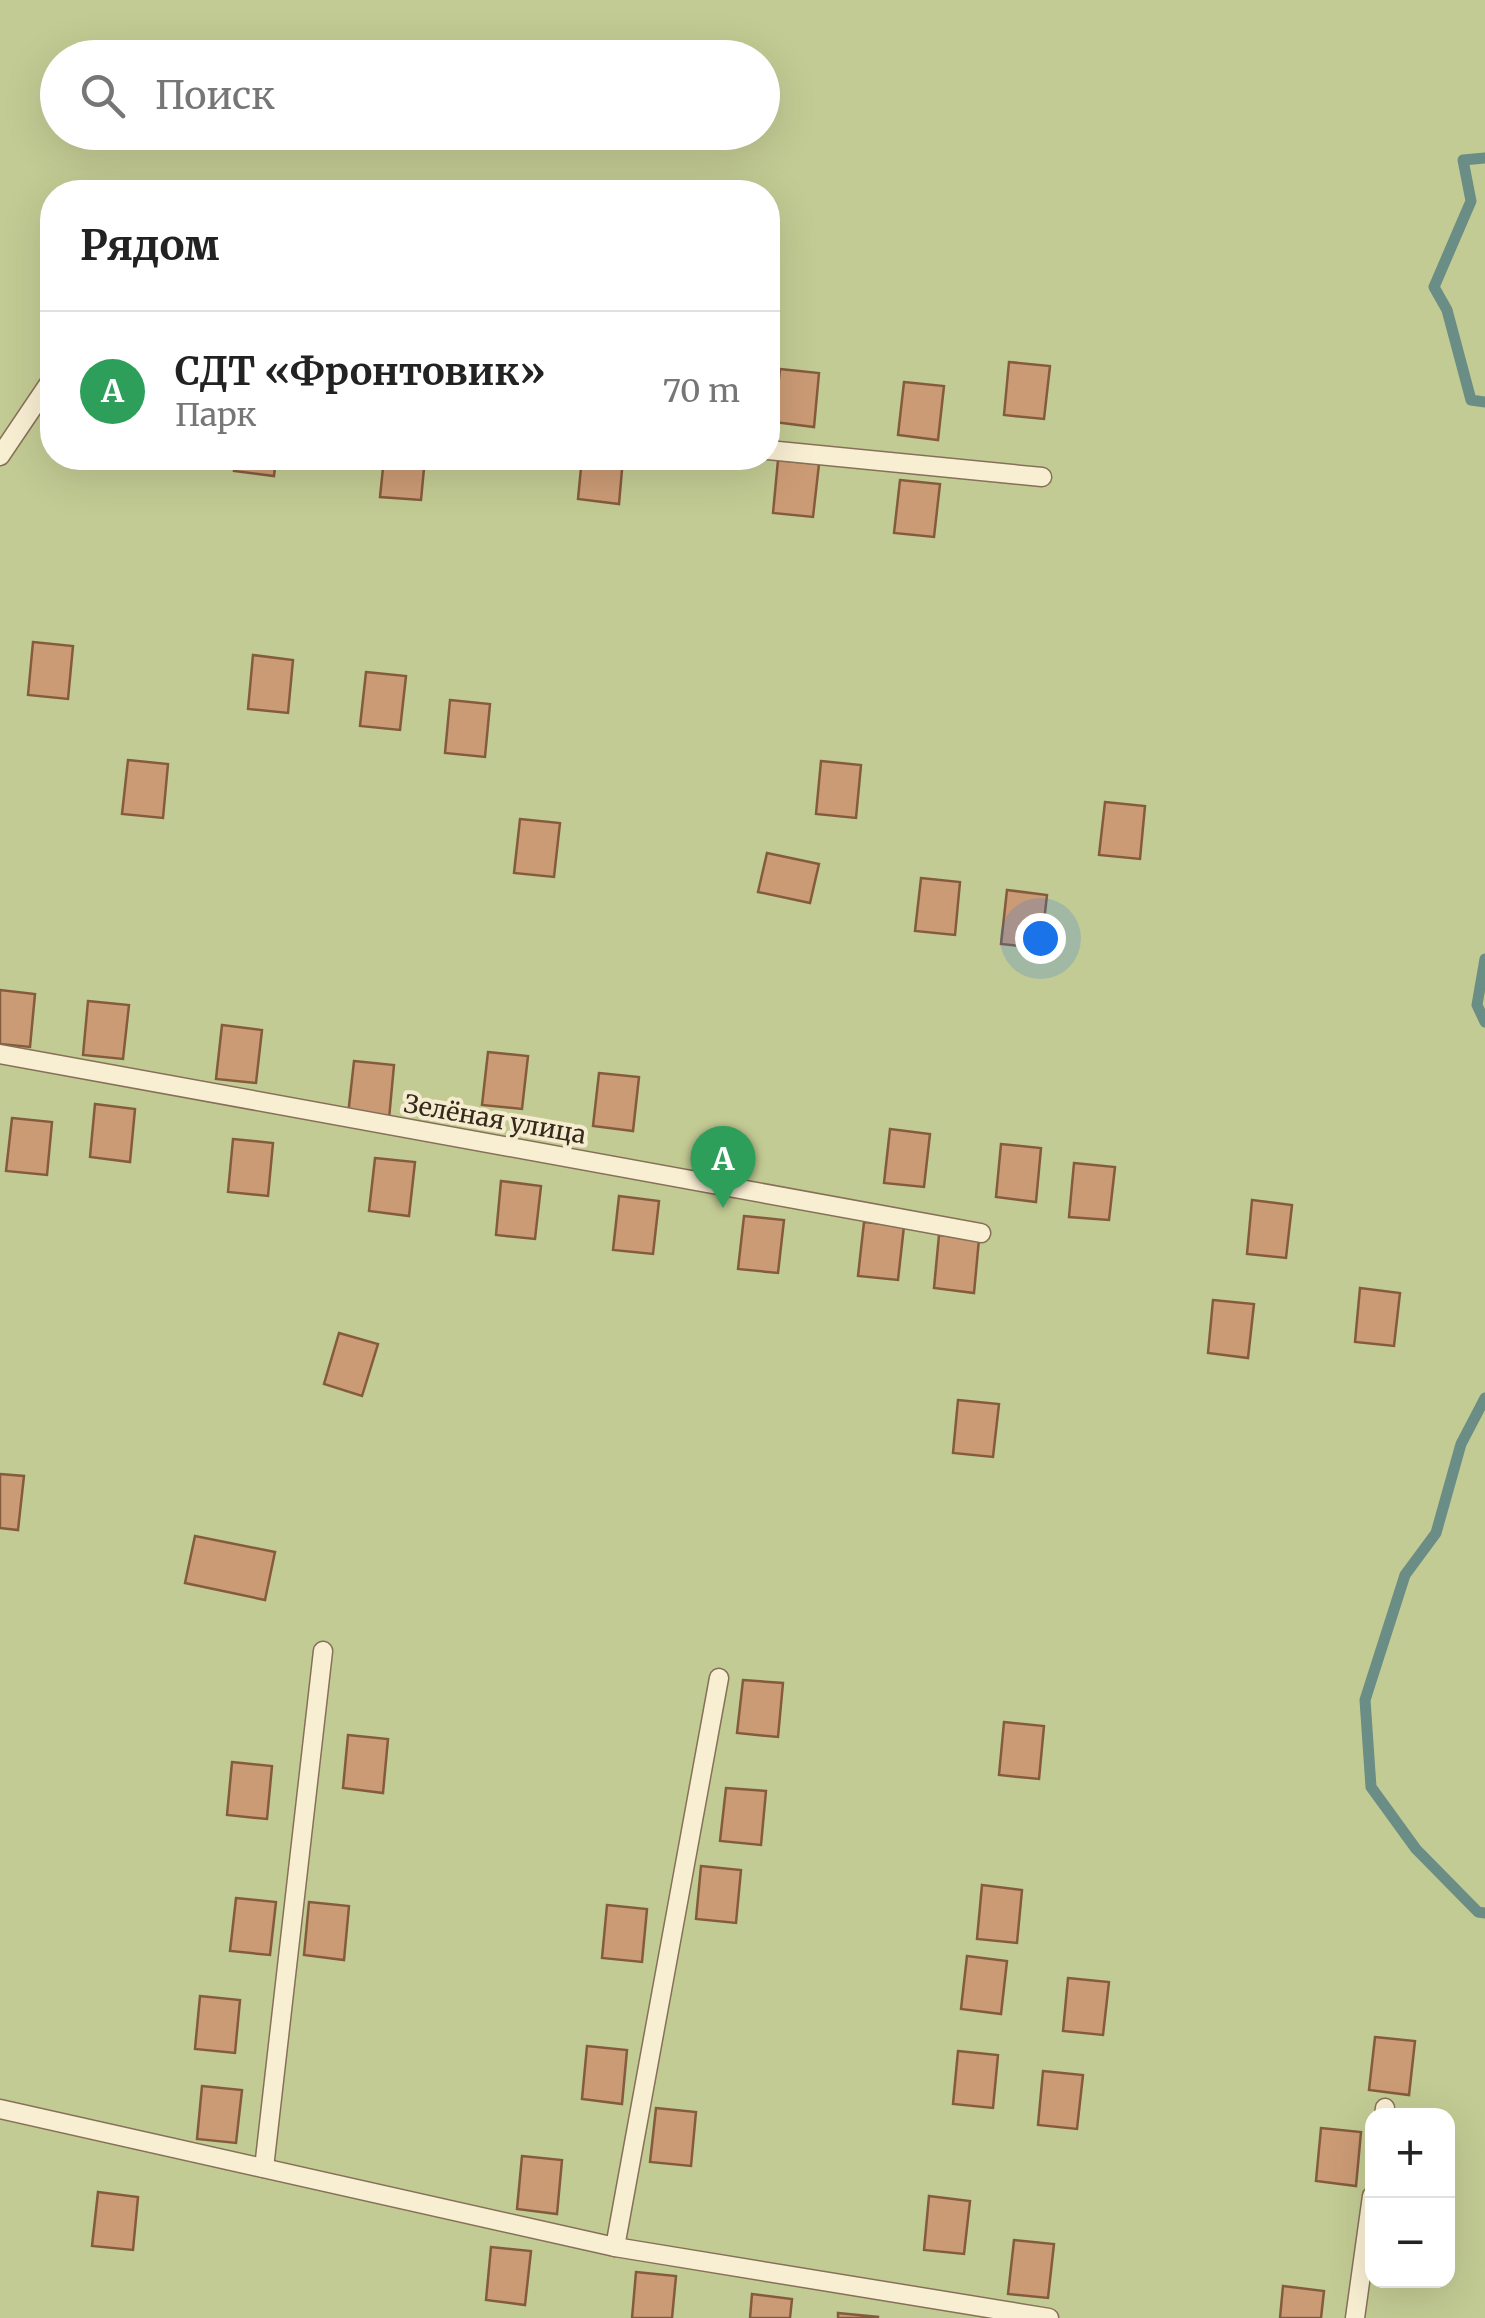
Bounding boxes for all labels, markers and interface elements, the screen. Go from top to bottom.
search box [40,40,780,150]
icon: search [75,68,130,123]
text: Поиск [155,72,275,119]
text: Рядом [80,219,220,271]
text: СДТ «Фронтовик» [175,348,546,395]
text: A [101,371,124,411]
text: 70 m [663,371,740,411]
text: Парк [175,395,257,435]
your location [1015,913,1066,964]
street label: Зелёная улица [402,1087,588,1151]
pin: A [690,1126,756,1208]
map controls [1365,2108,1455,2288]
button: + [1365,2108,1455,2198]
button: − [1365,2198,1455,2288]

